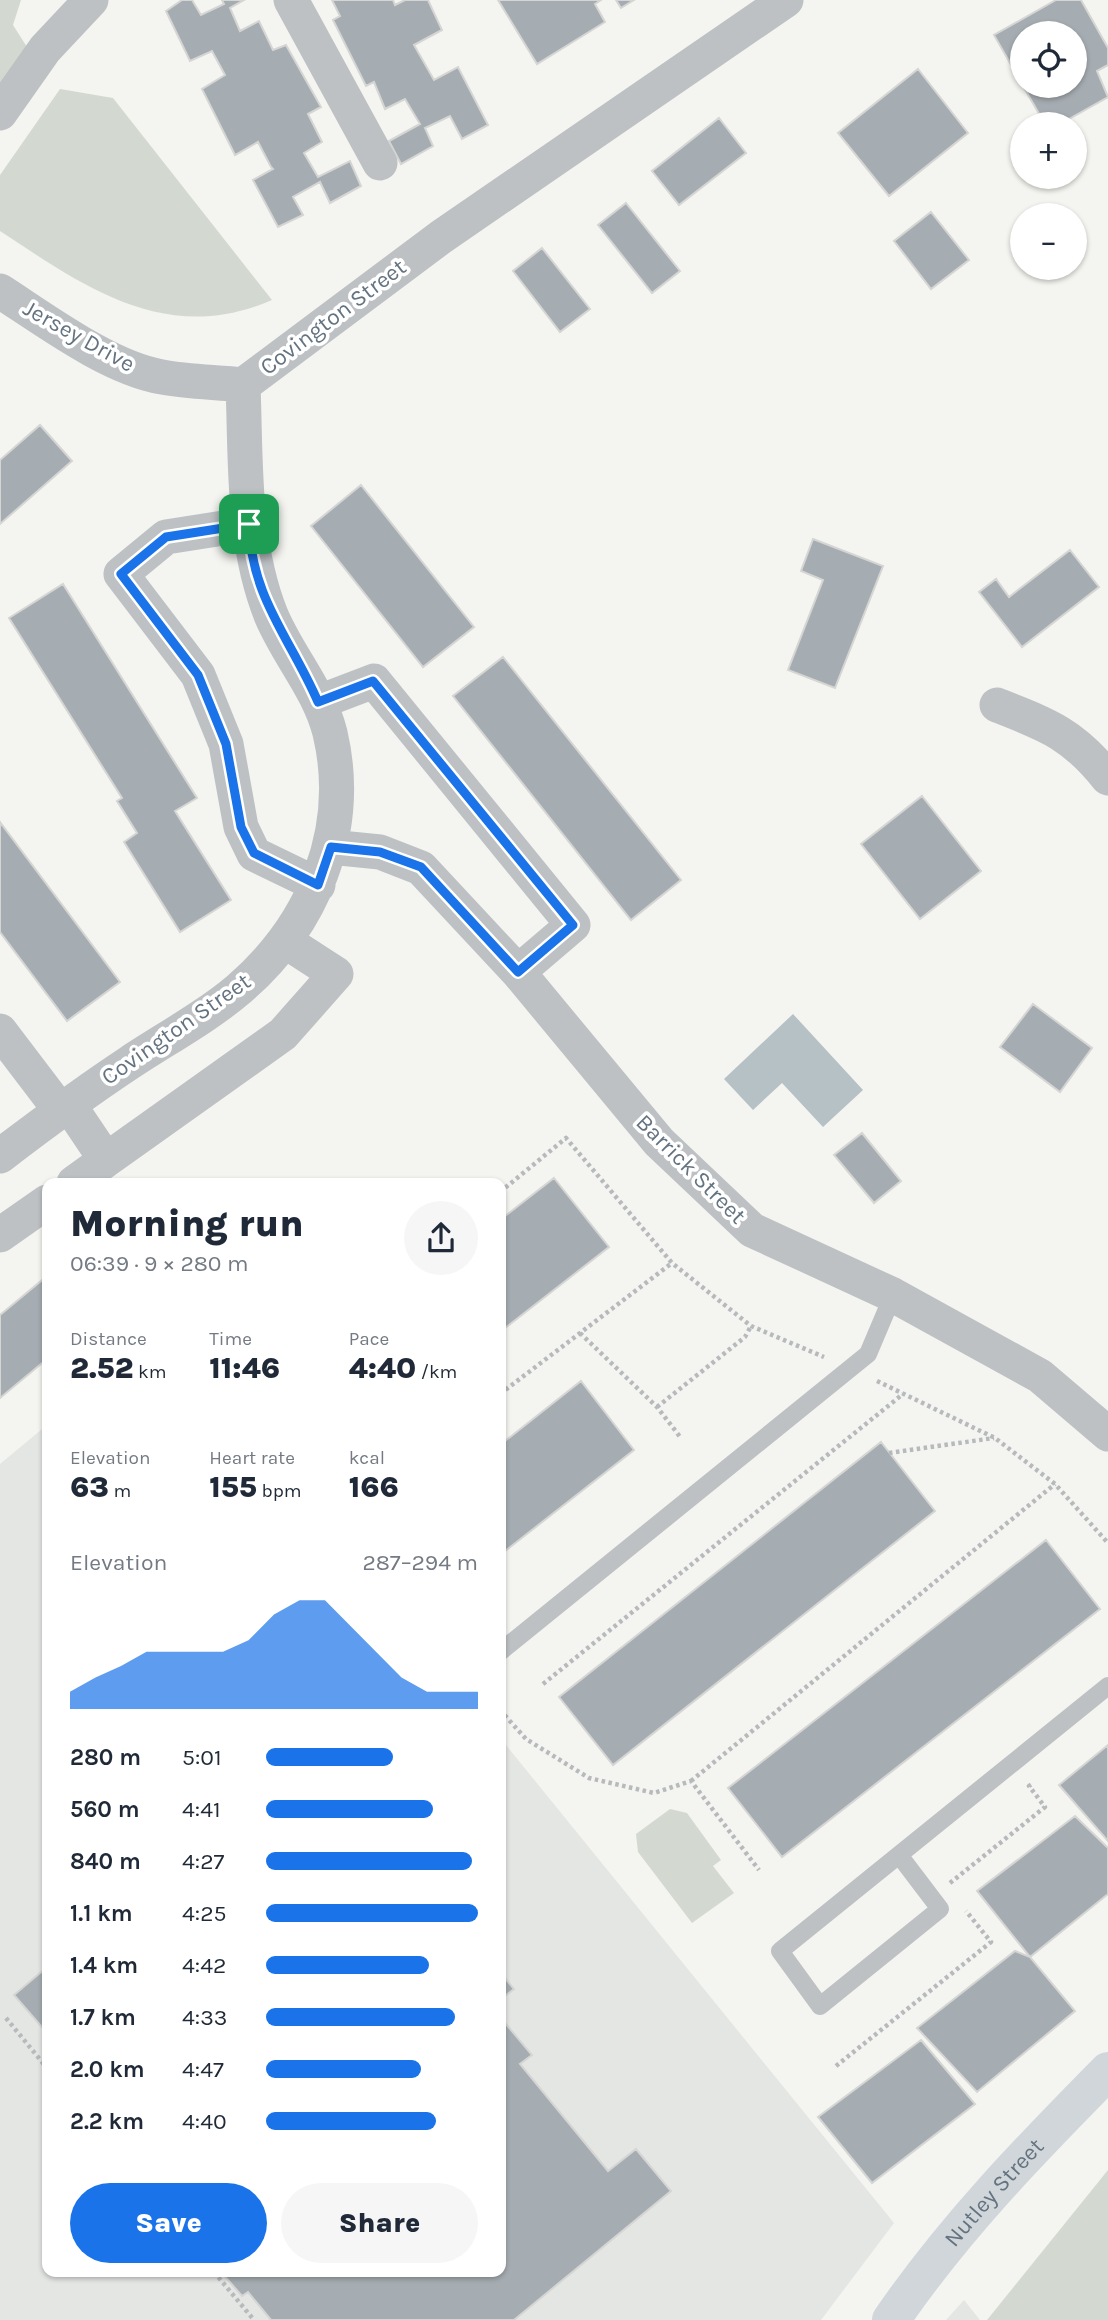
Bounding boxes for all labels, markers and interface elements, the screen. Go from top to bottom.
map controls [1010,21,1087,280]
button: locate [1010,21,1087,98]
button: + [1010,112,1087,189]
button: − [1010,203,1087,280]
street label: Covington Street [255,253,412,381]
street label: Jersey Drive [19,294,139,378]
pin [219,494,279,554]
icon: arrive [230,505,268,543]
street label: Covington Street [96,967,256,1090]
street label: Barrick Street [631,1109,752,1230]
text: Morning run [70,1201,304,1246]
button: share [404,1201,478,1275]
text: 06:39 · 9 × 280 m [70,1250,249,1277]
text: Distance [70,1328,147,1350]
text: Time [209,1328,252,1350]
text: Pace [349,1328,389,1350]
text: 2.52 [70,1350,134,1386]
text: 11:46 [209,1350,280,1386]
text: 4:40 [349,1350,416,1386]
text: km [134,1361,167,1383]
text: /km [416,1361,457,1383]
text: Elevation [70,1447,150,1469]
text: Heart rate [209,1447,295,1469]
text: kcal [349,1447,385,1469]
text: 63 [70,1469,109,1505]
text: 155 [209,1469,257,1505]
text: 166 [349,1469,399,1505]
text: m [109,1480,131,1502]
text: bpm [257,1480,302,1502]
text: Elevation [70,1549,167,1576]
text: 287–294 m [362,1549,478,1576]
text: 280 m [70,1744,141,1771]
text: 5:01 [182,1744,222,1771]
text: 560 m [70,1796,140,1823]
text: 4:41 [182,1796,221,1823]
text: 840 m [70,1848,141,1875]
text: 4:27 [182,1848,224,1875]
text: 1.1 km [70,1900,133,1927]
text: 4:25 [182,1900,226,1927]
text: 1.4 km [70,1952,138,1979]
text: 4:42 [182,1952,226,1979]
text: 1.7 km [70,2004,136,2031]
text: 4:33 [182,2004,227,2031]
text: 2.0 km [70,2056,145,2083]
text: 4:47 [182,2056,224,2083]
text: 2.2 km [70,2108,144,2135]
text: 4:40 [182,2108,227,2135]
street label: Nutley Street [938,2132,1049,2252]
button: Save [70,2183,267,2263]
button: Share [281,2183,478,2263]

